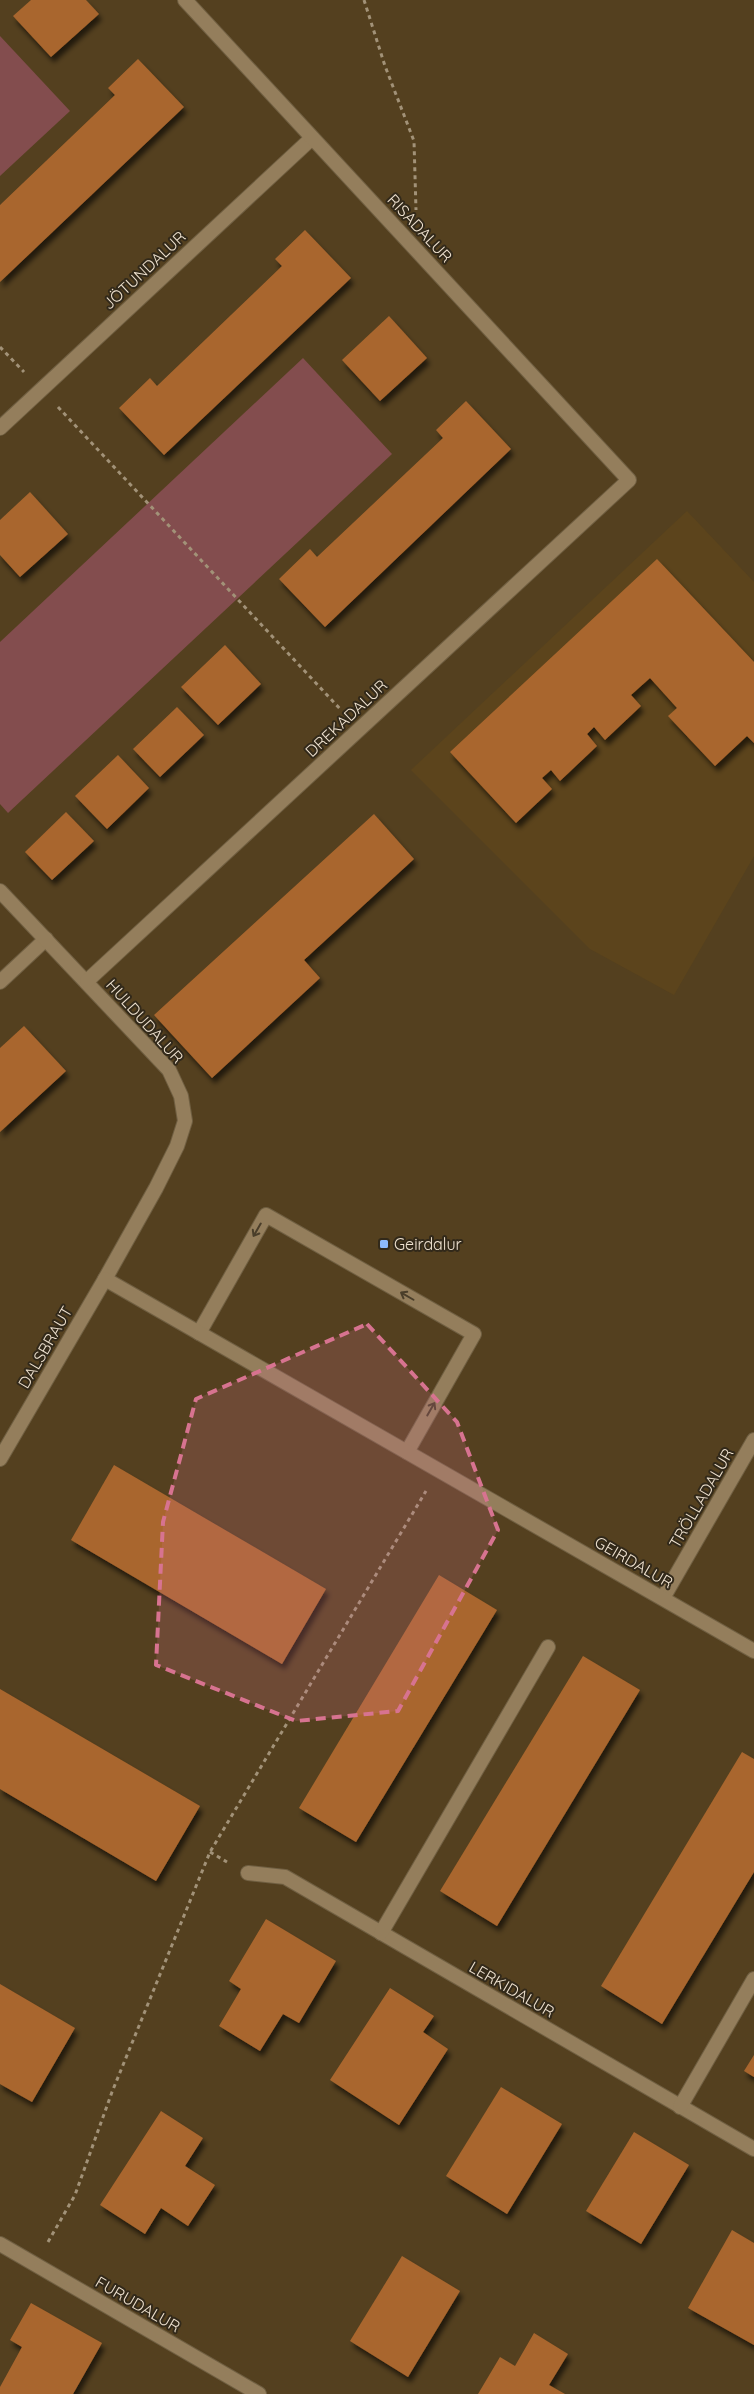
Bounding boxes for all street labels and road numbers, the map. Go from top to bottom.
street label: RISADALUR [383,190,457,266]
street label: JÖTUNDALUR [98,226,190,314]
street label: DREKADALUR [301,675,391,761]
street label: HULDUDALUR [102,975,188,1067]
street label: DALSBRAUT [13,1302,77,1392]
street label: TRÖLLADALUR [664,1444,738,1552]
street label: GEIRDALUR [591,1532,677,1592]
street label: LERKIDALUR [466,1957,558,2021]
street label: FURUDALUR [92,2272,184,2336]

